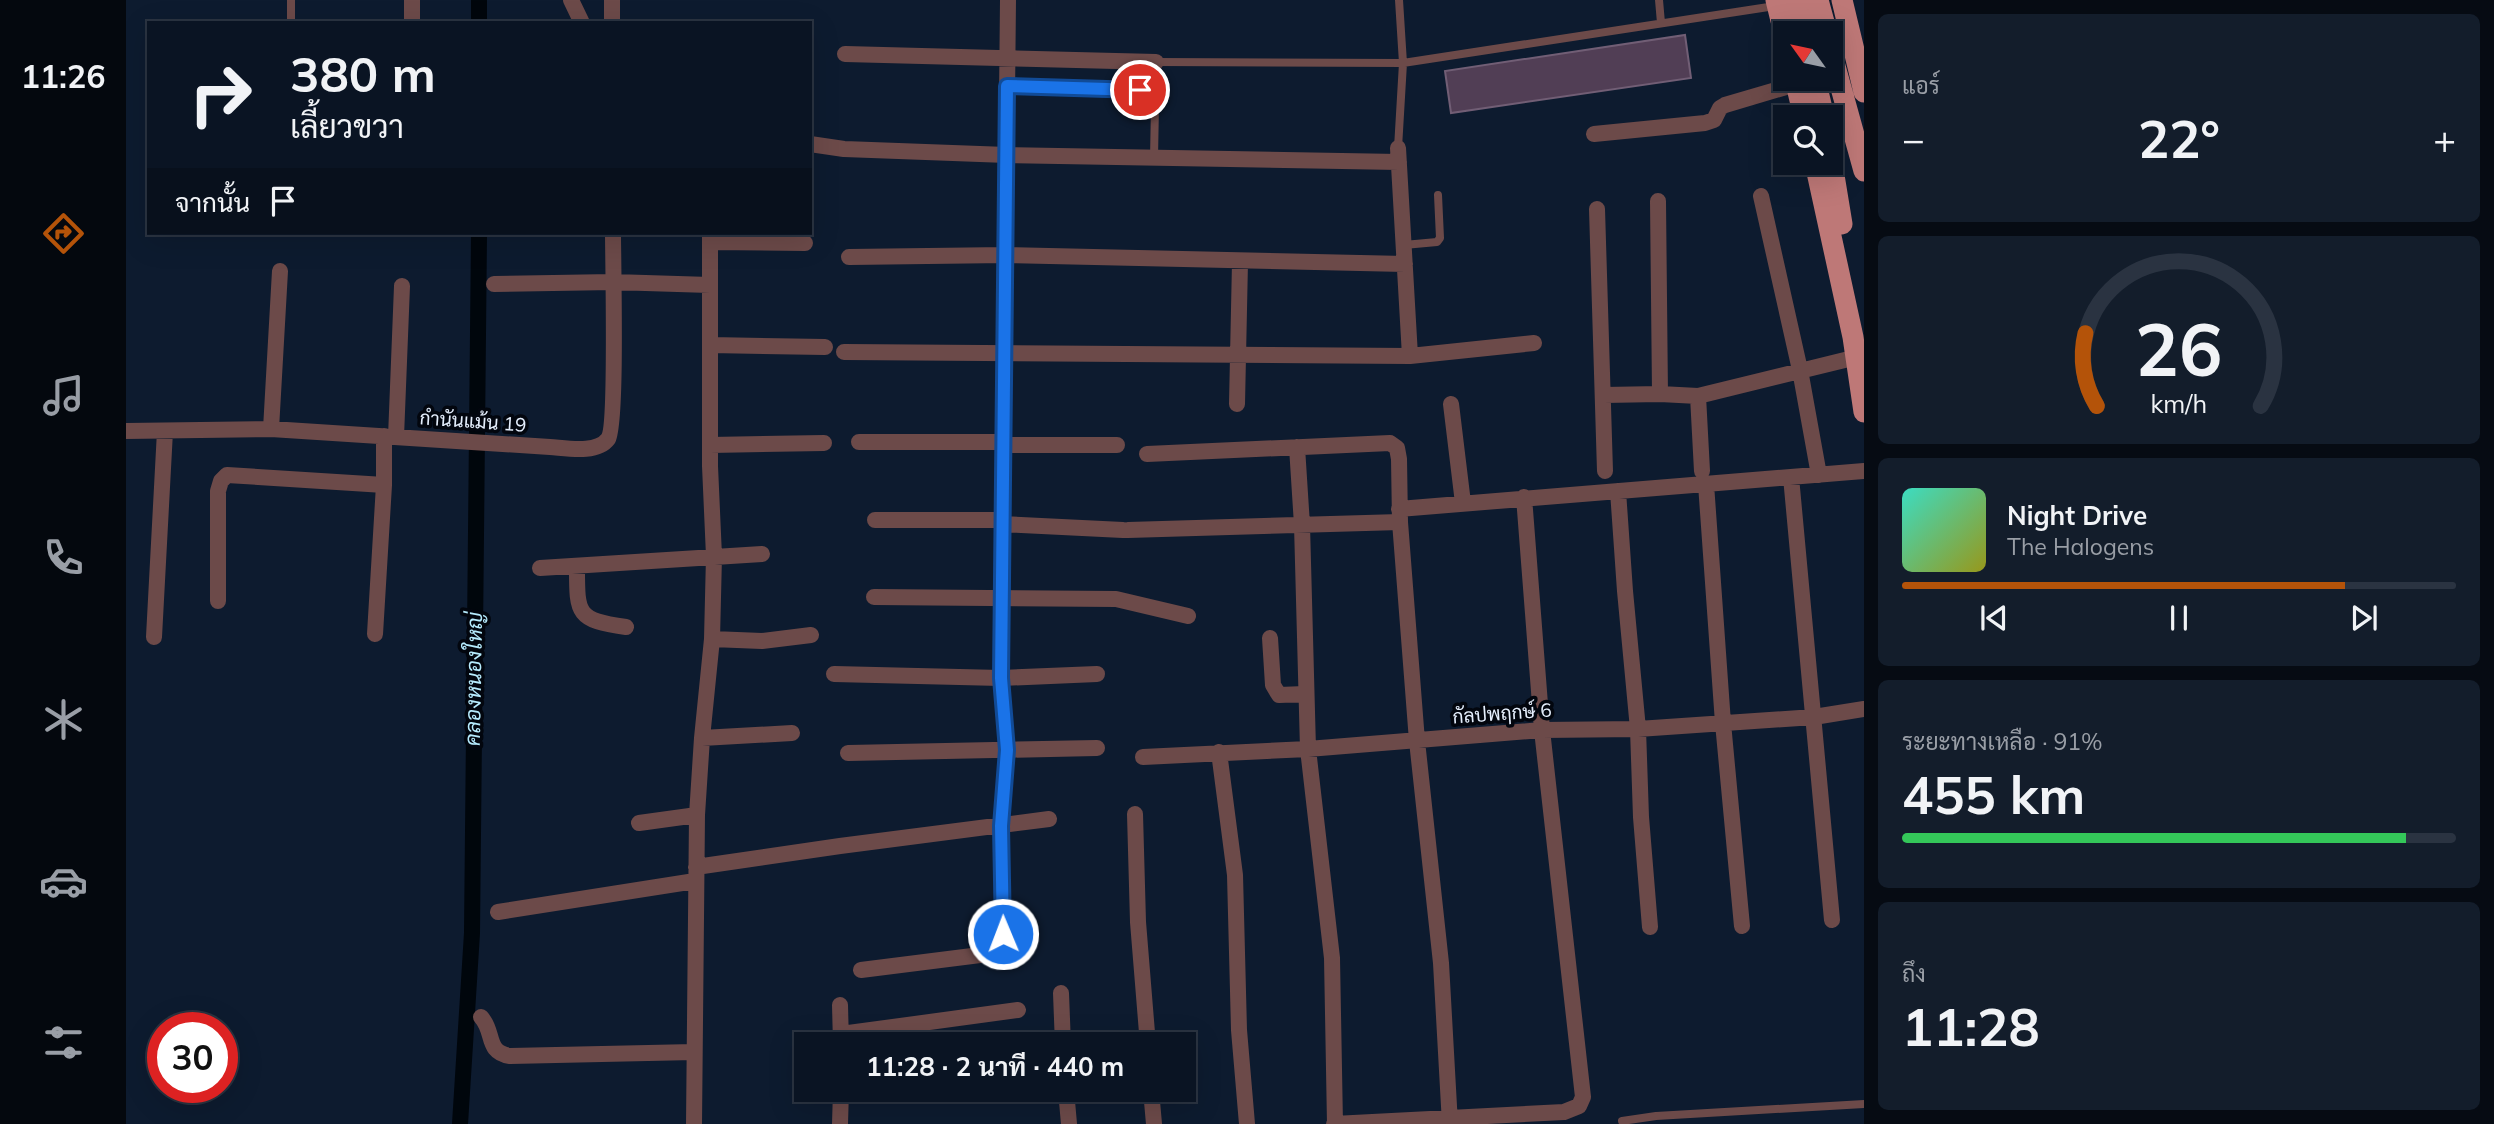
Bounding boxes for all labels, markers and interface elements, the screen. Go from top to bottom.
north arrow [1773,21,1843,91]
map controls [1773,21,1843,175]
text: 380 m [290,43,436,104]
icon: right [175,49,266,140]
text: 11:26 [21,56,105,96]
pin [1110,60,1170,120]
icon: arrive [1121,71,1159,109]
text: แอร์ [1902,71,1940,100]
button: search [1773,105,1843,175]
text: เลี้ยวขวา [290,106,404,146]
text: 22° [2138,106,2220,171]
text: − [1902,115,1925,163]
text: + [2433,115,2456,163]
icon: arrive [264,182,302,220]
text: จากนั้น [175,186,250,219]
icon: directions [39,209,88,258]
text: 26 [2135,303,2223,394]
icon: music [39,371,88,420]
text: km/h [2151,388,2207,419]
street label: กำนันแม้น 19 [419,405,527,437]
text: Night Drive [2007,499,2147,532]
text: The Halogens [2007,532,2154,561]
icon: phone [39,533,88,582]
icon: previous [1975,599,2013,637]
icon: pause [2160,599,2198,637]
icon: next [2345,599,2383,637]
water label: คลองหนองใหญ่ [459,611,487,746]
icon: climate [39,695,88,744]
street label: กัลปพฤกษ์ 6 [1452,698,1552,728]
text: ระยะทางเหลือ · 91% [1902,727,2103,756]
text: 455 km [1902,762,2085,827]
icon: car [39,857,88,906]
position arrow [966,897,1040,971]
text: ถึง [1902,959,1926,988]
text: 11:28 [1902,994,2040,1059]
speed limit sign: 30 [147,1012,238,1103]
icon: filters [39,1018,88,1067]
text: 11:28 · 2 นาที · 440 m [866,1050,1124,1083]

